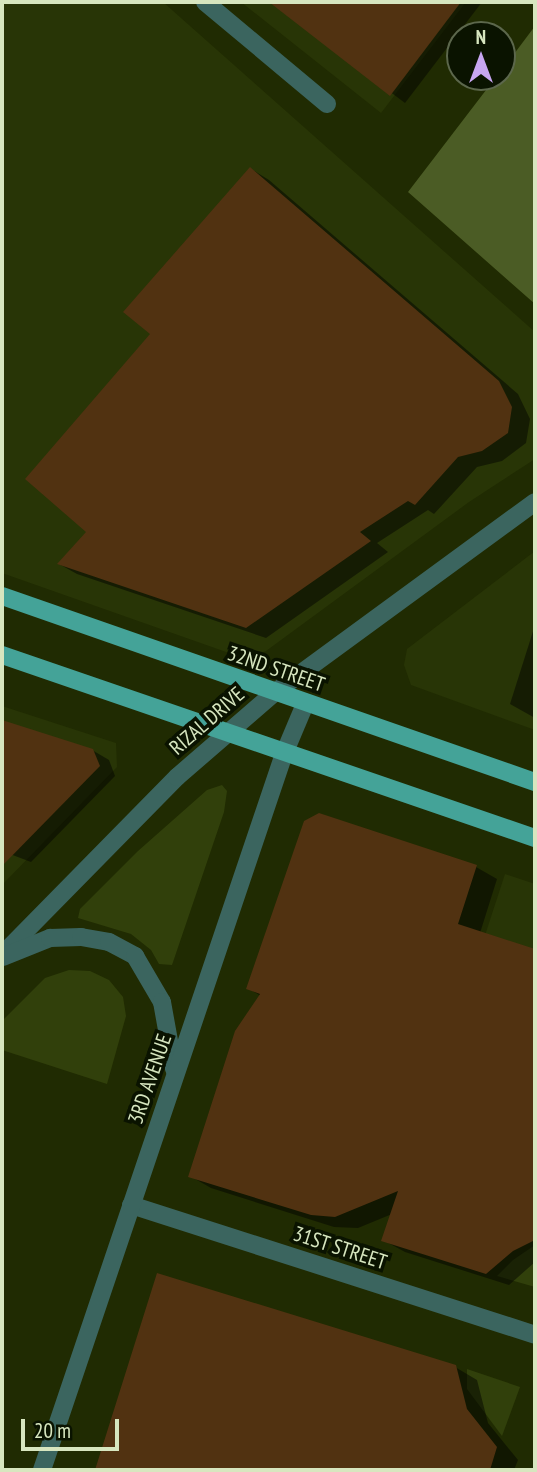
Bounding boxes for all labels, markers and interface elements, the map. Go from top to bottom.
north arrow [446,21,516,91]
text: N [476,25,486,49]
street label: 32ND STREET [224,641,328,697]
street label: RIZAL DRIVE [164,681,250,761]
street label: 3RD AVENUE [123,1030,177,1128]
street label: 31ST STREET [290,1221,390,1275]
scale bar [24,1406,122,1450]
text: 20 m [34,1417,71,1444]

